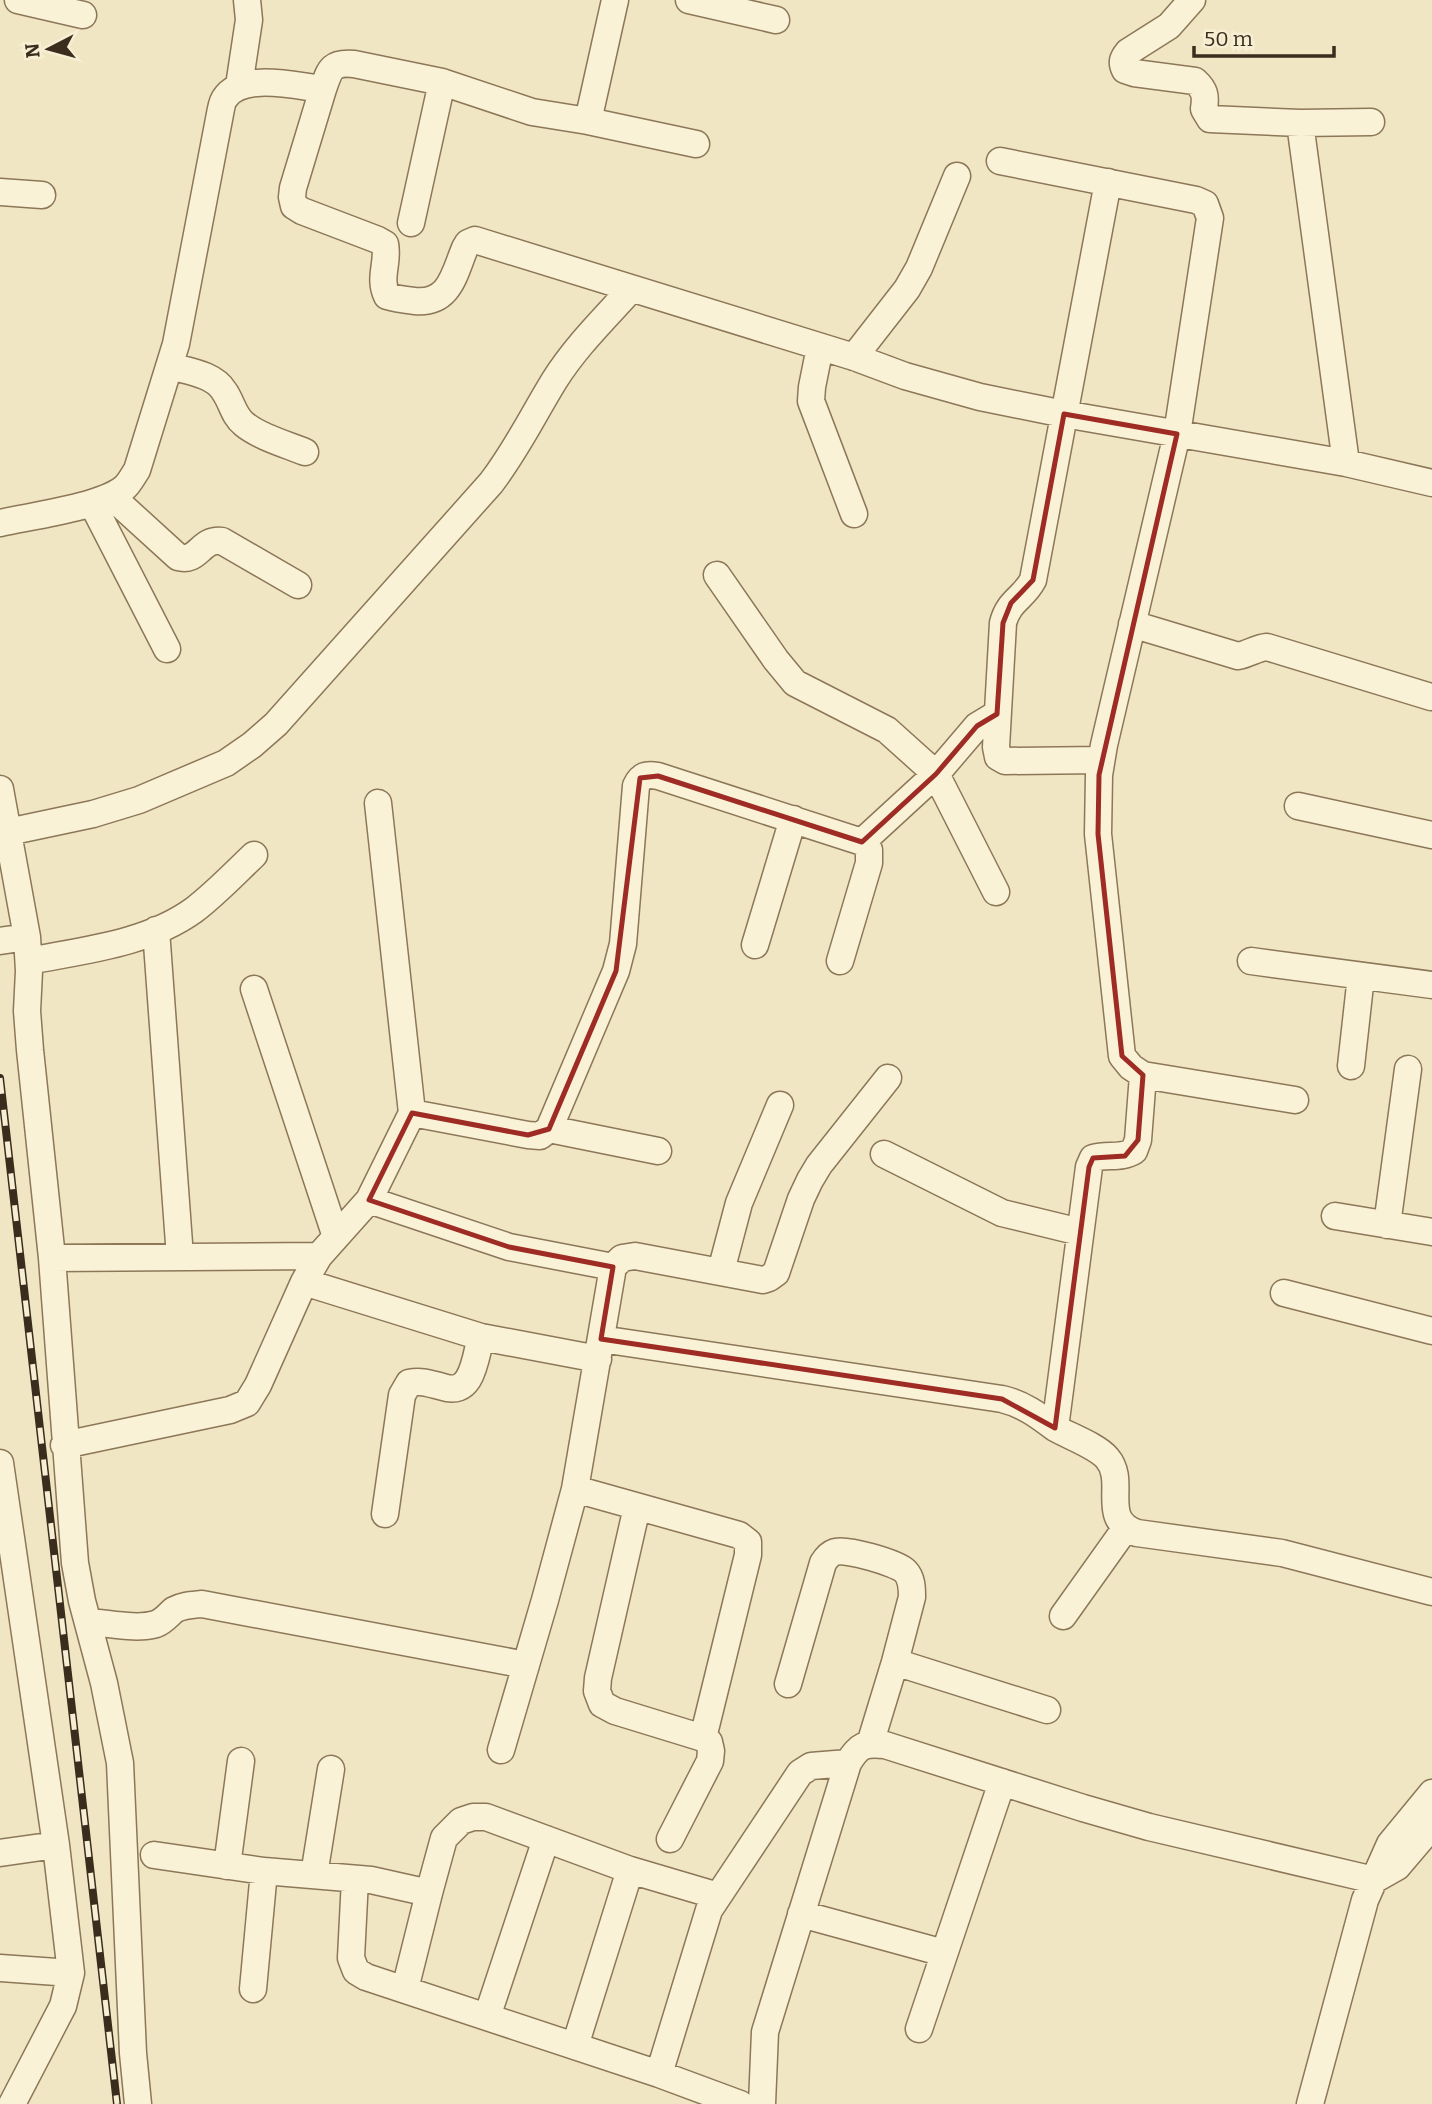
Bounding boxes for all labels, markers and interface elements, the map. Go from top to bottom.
north arrow [14,14,84,84]
scale bar [1194,14,1334,58]
text: 50 m [1204,26,1253,52]
text: N [20,42,45,59]

